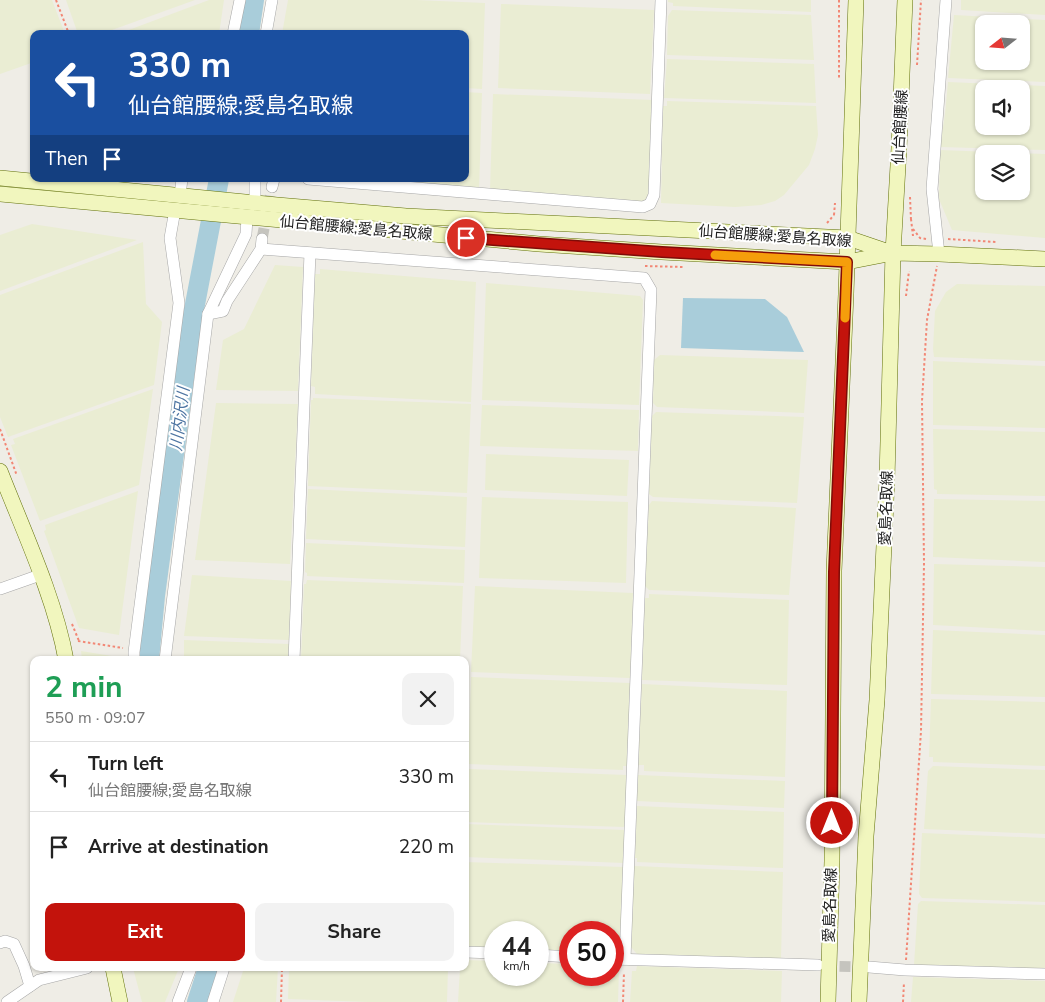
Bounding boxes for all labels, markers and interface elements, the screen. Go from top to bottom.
north arrow [975,15,1030,70]
map controls [975,15,1030,200]
text: 330 m [128,42,231,89]
icon: left [45,50,110,115]
button: sound [975,80,1030,135]
street label: 仙台館腰線 [888,89,912,165]
text: 仙台館腰線;愛島名取線 [128,91,353,121]
icon: arrive [98,145,126,173]
button: layers [975,145,1030,200]
text: Then [45,146,88,172]
street label: 仙台館腰線;愛島名取線 [279,211,433,245]
pin [445,217,487,259]
street label: 仙台館腰線;愛島名取線 [698,221,852,251]
icon: arrive [452,224,480,252]
water label: 川内沢川 [165,384,195,452]
street label: 愛島名取線 [875,470,897,546]
text: 2 min [45,667,123,708]
button: close [402,673,454,725]
text: 550 m · 09:07 [45,707,146,729]
text: Turn left [88,751,163,777]
icon: left [45,763,73,791]
text: 330 m [399,764,454,790]
text: 仙台館腰線;愛島名取線 [88,780,252,802]
position arrow [805,796,857,848]
icon: arrive [45,833,73,861]
text: Arrive at destination [88,834,269,860]
text: 220 m [399,834,454,860]
street label: 愛島名取線 [819,867,841,943]
button: Exit [45,903,245,961]
button: Share [255,903,454,961]
speed limit sign: 50 [559,921,624,986]
text: 44 [501,930,532,964]
text: km/h [503,958,530,974]

